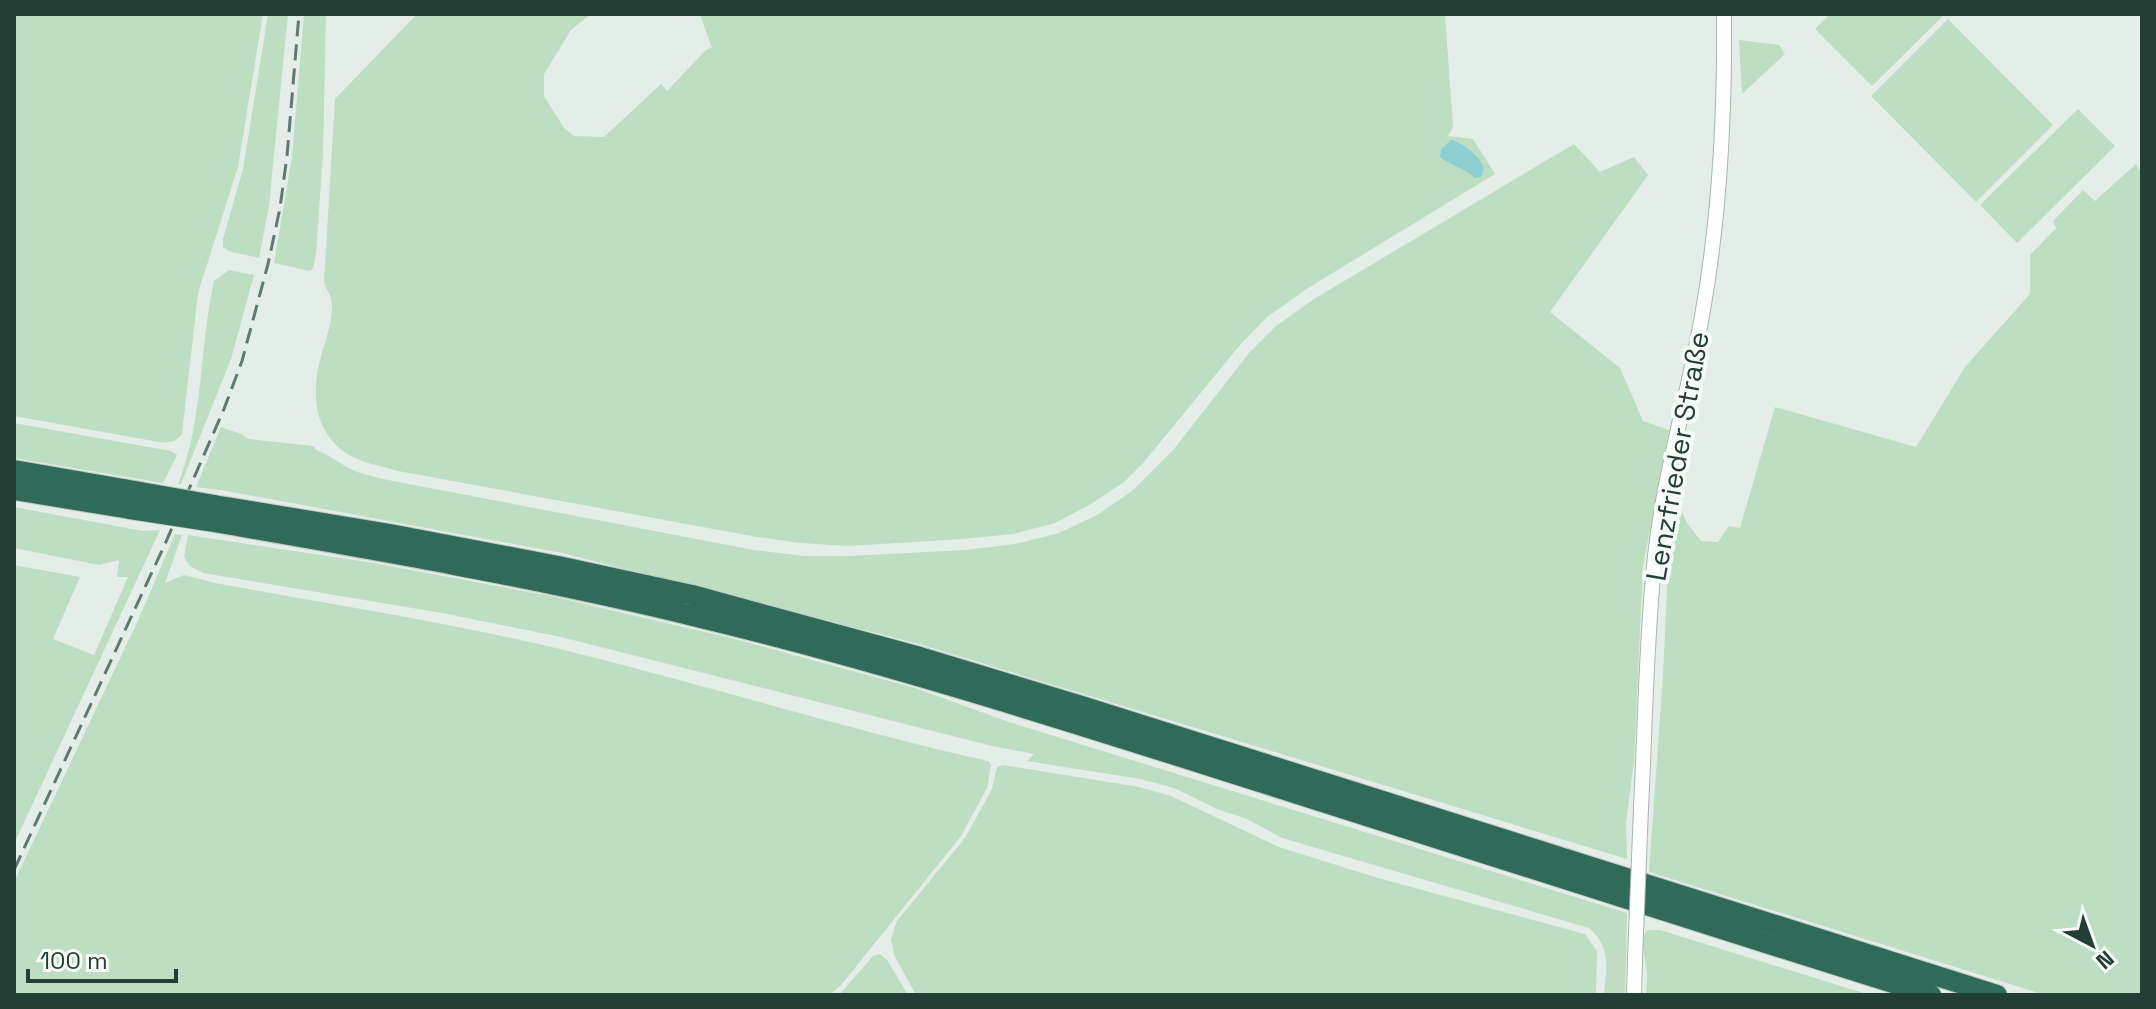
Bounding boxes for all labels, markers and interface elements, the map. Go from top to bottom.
street label: Lenzfrieder Straße [1637,328,1717,584]
north arrow [2052,905,2132,985]
scale bar [28,933,176,983]
text: 100 m [40,945,108,976]
text: N [2090,945,2120,975]

